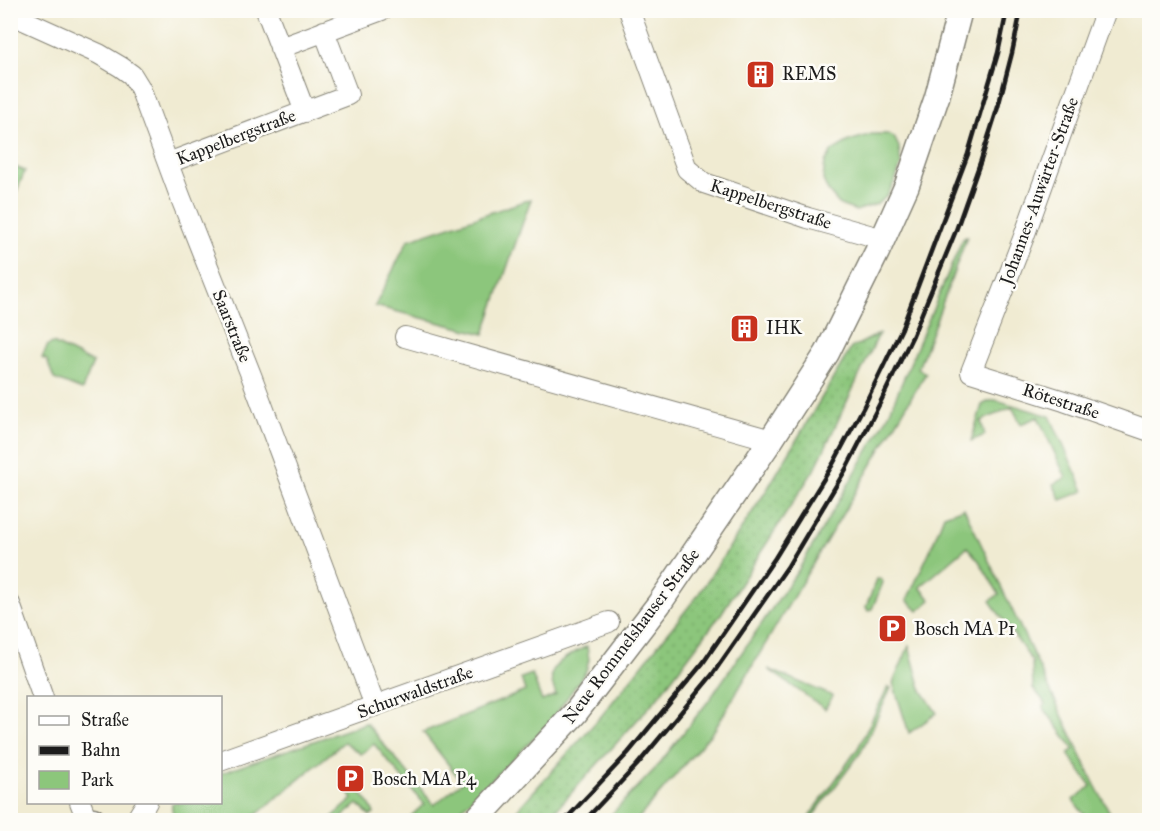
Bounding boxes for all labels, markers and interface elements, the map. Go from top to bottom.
building icon: REMS [745,58,777,90]
place label: REMS [782,63,836,85]
street label: Johannes-Auwärter-Straße [994,94,1084,290]
street label: Kappelbergstraße [173,104,299,171]
street label: Kappelbergstraße [707,174,834,235]
street label: Saarstraße [207,286,257,366]
building icon: IHK [729,312,761,344]
place label: IHK [766,317,803,339]
street label: Rötestraße [1020,378,1102,424]
street label: Neue Rommelshauser Straße [558,544,704,728]
parking icon: Bosch MA P1 [877,613,909,645]
place label: Bosch MA P1 [914,618,1015,640]
street label: Schurwaldstraße [354,661,476,723]
legend [27,696,222,804]
text: Straße [81,709,129,731]
text: Bahn [81,739,121,761]
parking icon: Bosch MA P4 [335,763,367,795]
place label: Bosch MA P4 [372,768,477,790]
text: Park [81,769,114,791]

